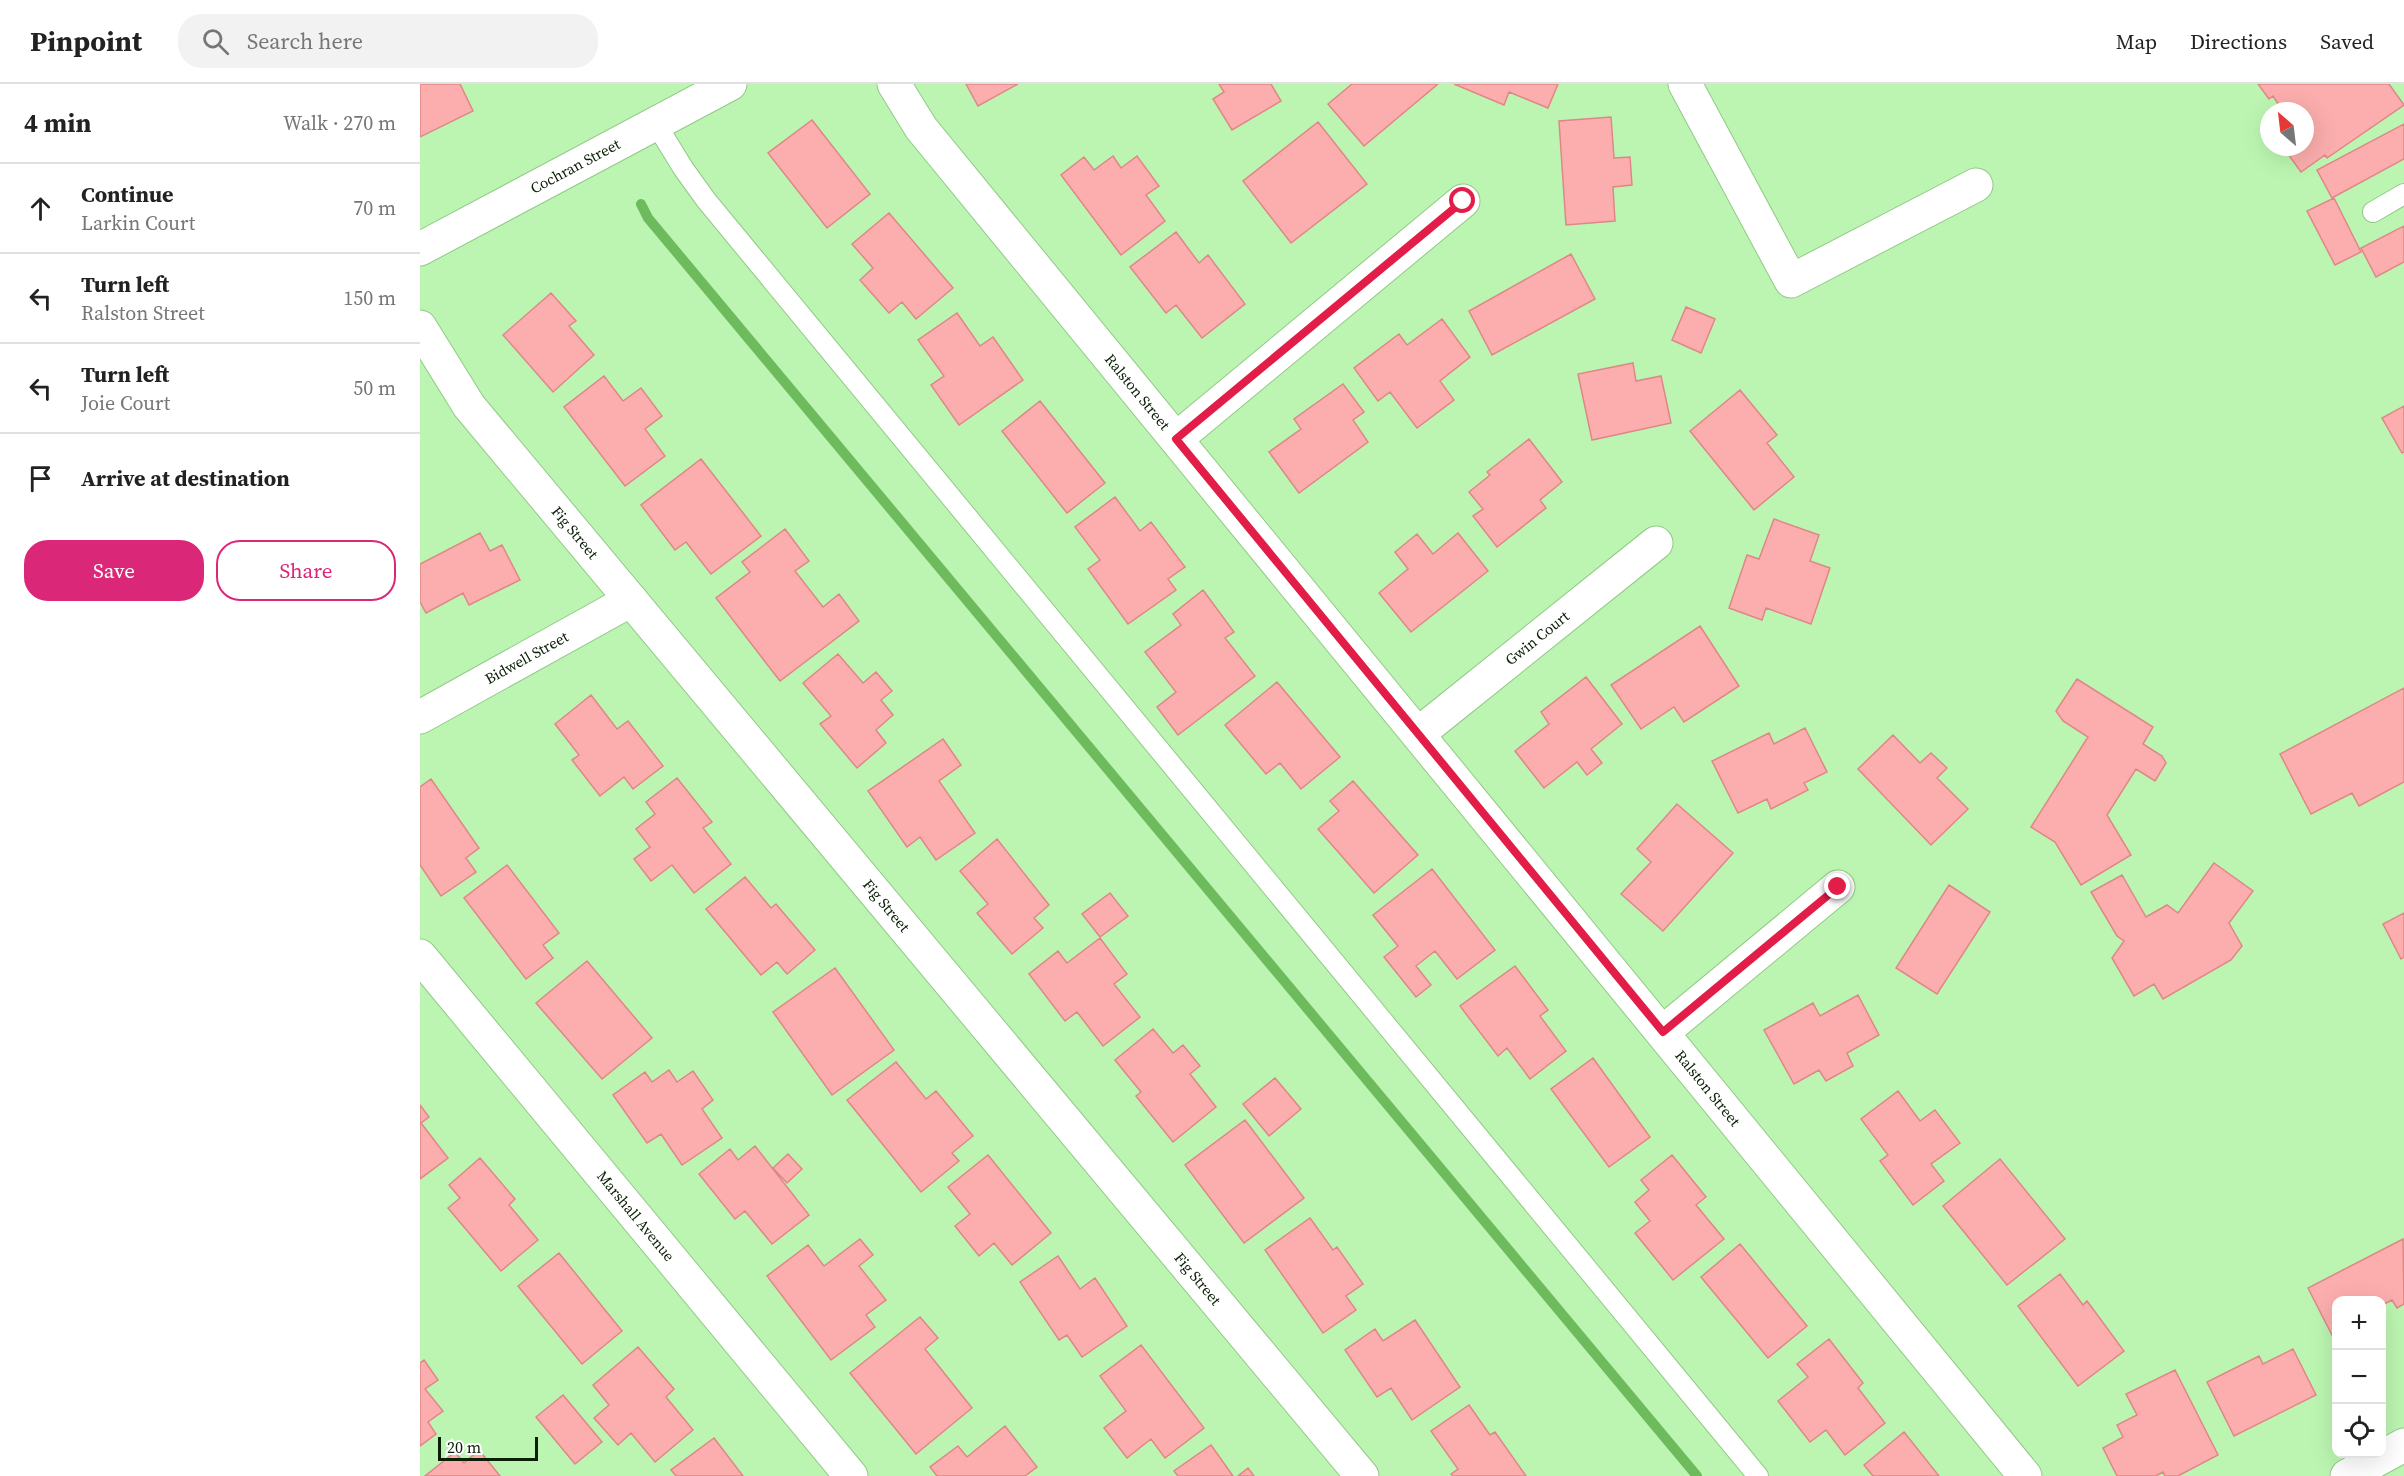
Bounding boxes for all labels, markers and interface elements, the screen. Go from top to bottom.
search box [178,14,598,68]
text: Pinpoint [30,22,142,60]
icon: search [199,25,232,58]
text: Search here [247,26,363,56]
text: Map [2116,27,2157,56]
text: Directions [2190,27,2287,56]
text: Saved [2320,27,2374,56]
north arrow [2260,102,2314,156]
text: 4 min [24,105,91,141]
text: Walk · 270 m [283,109,396,137]
street label: Cochran Street [526,133,624,198]
text: Continue [81,179,174,209]
route start [1449,187,1475,213]
icon: ahead [24,192,57,225]
text: 70 m [353,194,396,222]
text: Larkin Court [81,209,195,237]
text: Turn left [81,269,169,299]
icon: left [24,282,57,315]
text: 150 m [343,284,396,312]
text: Ralston Street [81,299,205,327]
street label: Ralston Street [1100,349,1175,434]
text: Turn left [81,359,169,389]
icon: left [24,372,57,405]
text: 50 m [353,374,396,402]
text: Joie Court [81,389,170,417]
icon: arrive [24,462,57,495]
text: Arrive at destination [81,463,290,493]
street label: Fig Street [547,501,603,563]
button: Save [24,540,204,601]
button: Share [216,540,396,601]
street label: Gwin Court [1501,606,1574,670]
street label: Bidwell Street [481,626,572,689]
route end [1824,873,1850,899]
street label: Fig Street [858,875,915,937]
street label: Ralston Street [1670,1045,1746,1131]
street label: Marshall Avenue [592,1166,680,1266]
street label: Fig Street [1170,1248,1226,1310]
map controls [2332,1296,2386,1458]
button: + [2332,1296,2386,1350]
button: − [2332,1350,2386,1404]
button: locate [2332,1404,2386,1458]
scale bar [438,1434,538,1462]
text: 20 m [447,1436,481,1458]

